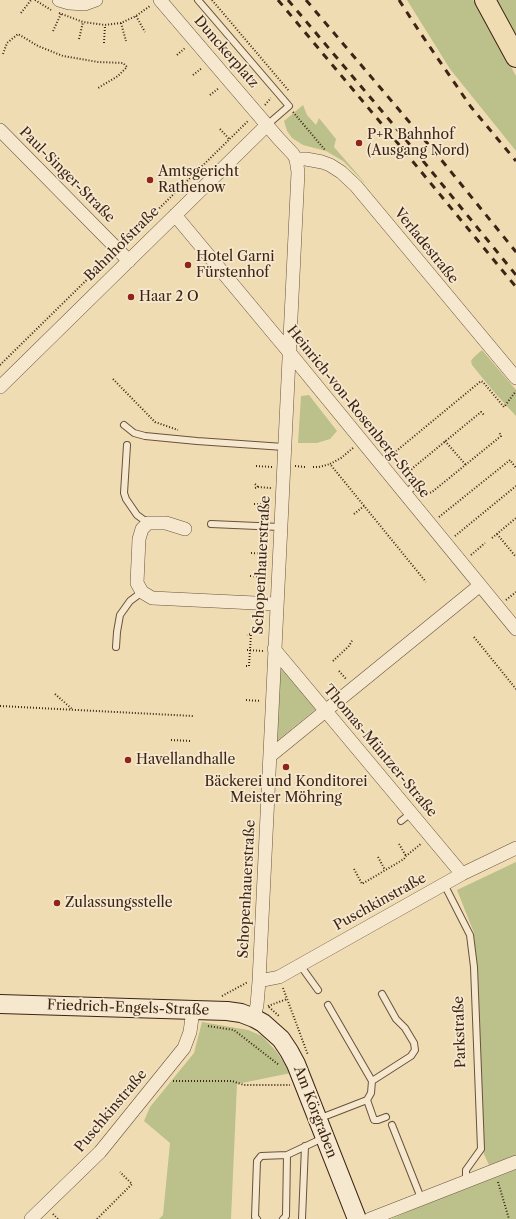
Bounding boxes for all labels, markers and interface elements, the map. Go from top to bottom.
street label: Dunckerplatz [190,13,262,91]
street label: Paul-Singer-Straße [16,124,118,226]
place label: P+R Bahnhof (Ausgang Nord) [367,127,469,160]
marker: P+R Bahnhof (Ausgang Nord) [354,138,364,148]
place label: Amtsgericht Rathenow [158,164,239,196]
marker: Amtsgericht Rathenow [145,175,155,185]
street label: Bahnhofstraße [81,203,163,285]
street label: Verladestraße [390,205,462,287]
place label: Hotel Garni Fürstenhof [196,249,275,282]
marker: Hotel Garni Fürstenhof [183,260,193,270]
place label: Haar 2 O [139,289,199,305]
marker: Haar 2 O [126,292,136,302]
street label: Heinrich-von-Rosenberg-Straße [283,322,433,502]
street label: Schopenhauerstraße [250,495,274,635]
street label: Thomas-Müntzer-Straße [320,681,440,821]
place label: Havellandhalle [136,752,235,768]
marker: Havellandhalle [123,755,133,765]
marker: Bäckerei und Konditorei Meister Möhring [281,762,291,772]
place label: Bäckerei und Konditorei Meister Möhring [205,774,367,806]
street label: Schopenhauerstraße [235,819,259,959]
street label: Puschkinstraße [331,870,429,934]
place label: Zulassungsstelle [65,895,173,911]
marker: Zulassungsstelle [52,898,62,908]
street label: Parkstraße [450,996,470,1068]
street label: Friedrich-Engels-Straße [47,997,209,1019]
street label: Am Körgraben [290,1063,340,1161]
street label: Puschkinstraße [71,1066,151,1156]

